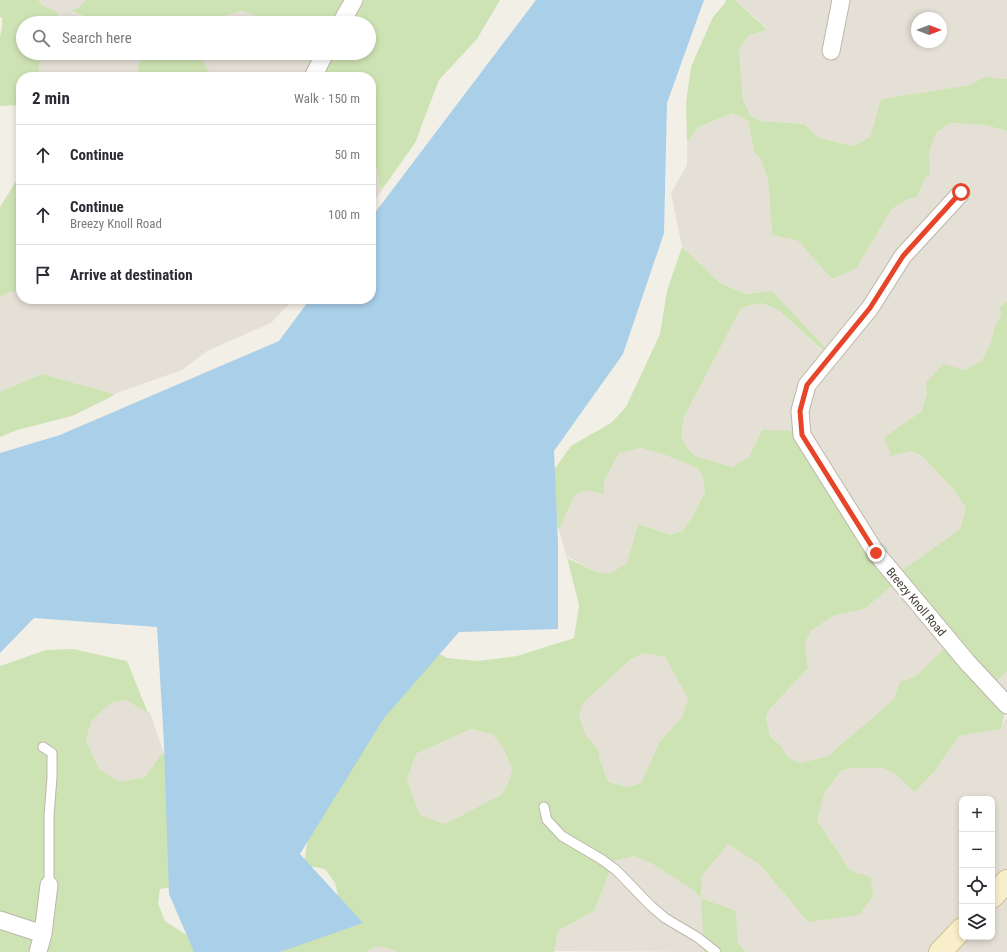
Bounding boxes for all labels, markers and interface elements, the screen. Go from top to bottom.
north arrow [911,12,947,48]
search box [16,16,376,60]
icon: search [30,27,52,49]
text: Search here [62,29,132,47]
text: 2 min [32,88,70,108]
text: Walk · 150 m [294,91,360,106]
icon: ahead [32,144,54,166]
text: Continue [70,146,124,164]
text: 50 m [334,147,360,162]
route start [952,183,970,201]
text: Continue [70,198,124,216]
icon: ahead [32,204,54,226]
text: 100 m [328,207,360,222]
text: Breezy Knoll Road [70,216,162,231]
icon: arrive [32,264,54,286]
text: Arrive at destination [70,266,193,284]
route end [867,544,885,562]
street label: Breezy Knoll Road [883,565,949,639]
map controls [959,796,995,940]
button: + [959,796,995,832]
button: − [959,832,995,868]
button: locate [959,868,995,904]
button: layers [959,904,995,940]

